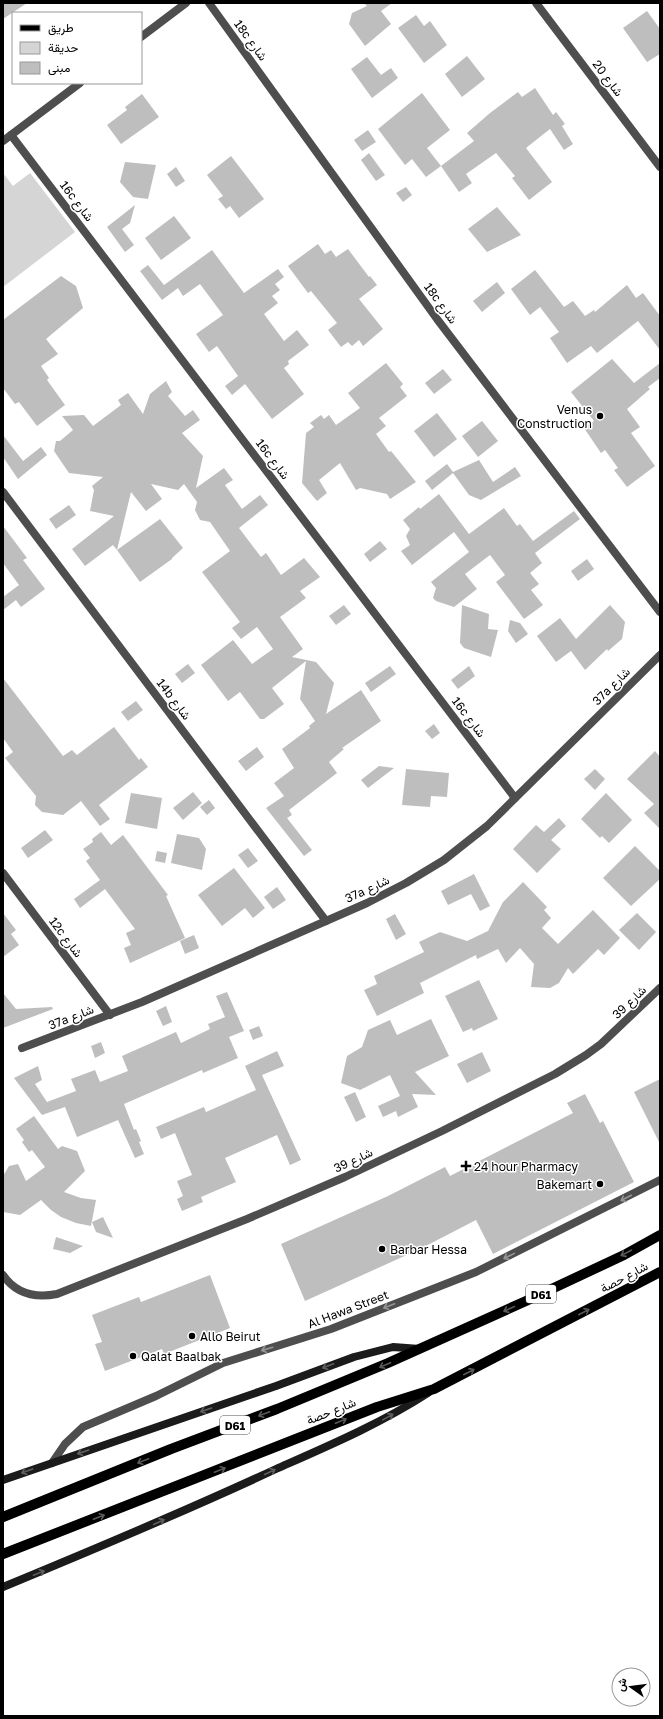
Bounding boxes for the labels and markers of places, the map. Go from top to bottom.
place label: Venus Construction [517,402,592,431]
marker: Venus Construction [595,411,605,421]
place label: 24 hour Pharmacy [474,1159,578,1174]
marker: 24 hour Pharmacy [461,1161,471,1171]
place label: Bakemart [537,1177,592,1192]
marker: Bakemart [595,1179,605,1189]
place label: Barbar Hessa [390,1242,467,1257]
marker: Barbar Hessa [377,1244,387,1254]
place label: Allo Beirut [200,1329,261,1344]
marker: Allo Beirut [187,1331,197,1341]
place label: Qalat Baalbak [141,1349,222,1364]
marker: Qalat Baalbak [128,1351,138,1361]

